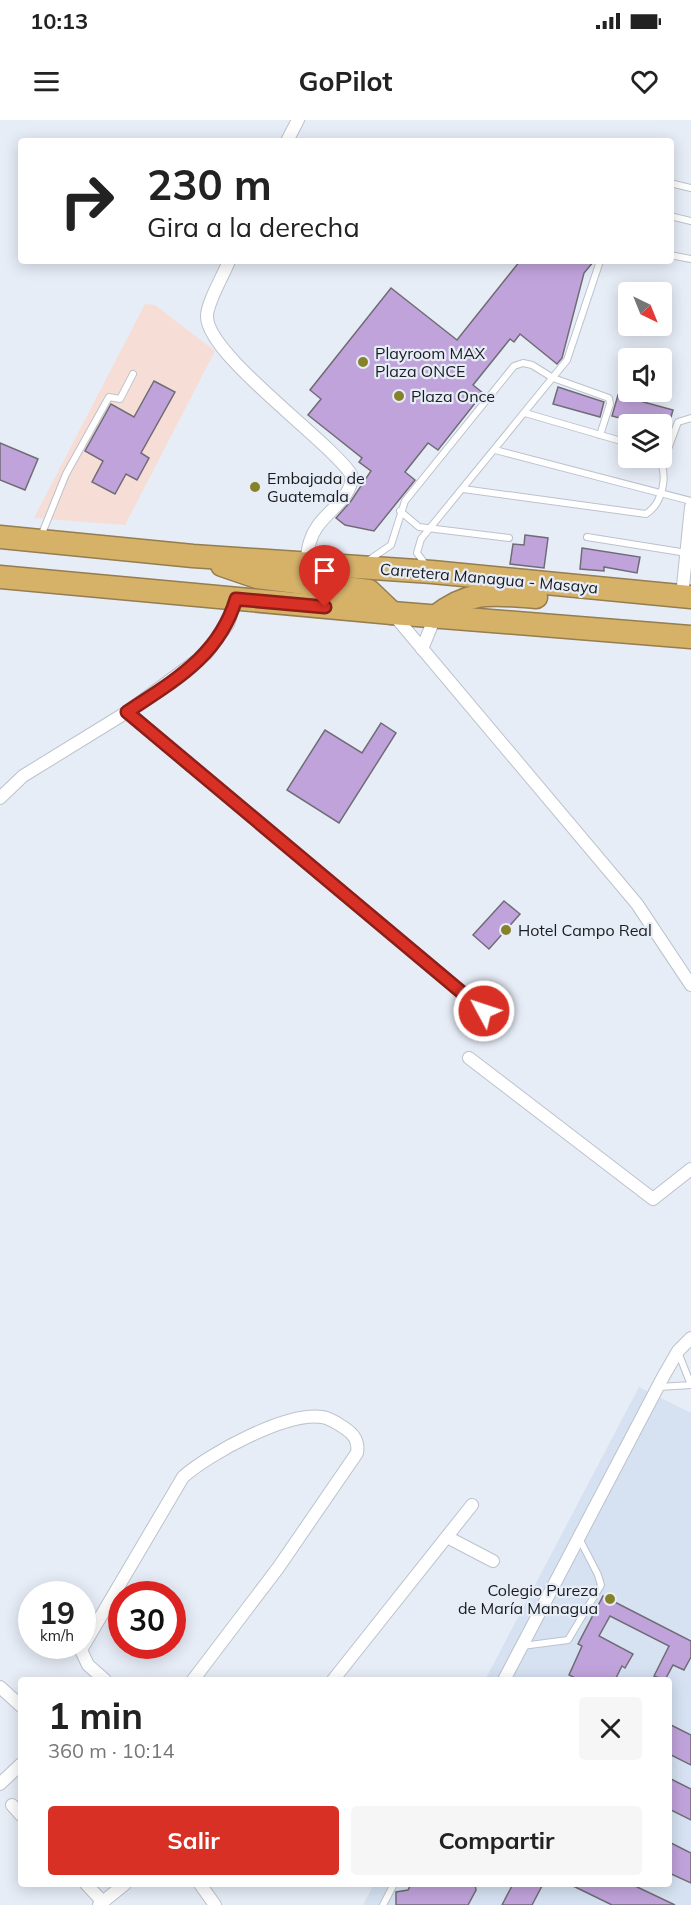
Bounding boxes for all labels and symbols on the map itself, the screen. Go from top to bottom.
north arrow [618,282,672,336]
place label: Playroom MAX Plaza ONCE [375,343,486,381]
marker: Playroom MAX Plaza ONCE [356,355,370,369]
place label: Plaza Once [411,386,495,406]
marker: Plaza Once [392,389,406,403]
place label: Embajada de Guatemala [267,468,365,506]
marker: Embajada de Guatemala [248,480,262,494]
pin [299,545,350,607]
street label: Carretera Managua - Masaya [379,558,599,598]
place label: Hotel Campo Real [518,920,652,940]
marker: Hotel Campo Real [499,923,513,937]
position arrow [452,979,516,1043]
place label: Colegio Pureza de María Managua [458,1580,598,1618]
speed limit sign: 30 [108,1581,186,1659]
marker: Colegio Pureza de María Managua [603,1592,617,1606]

